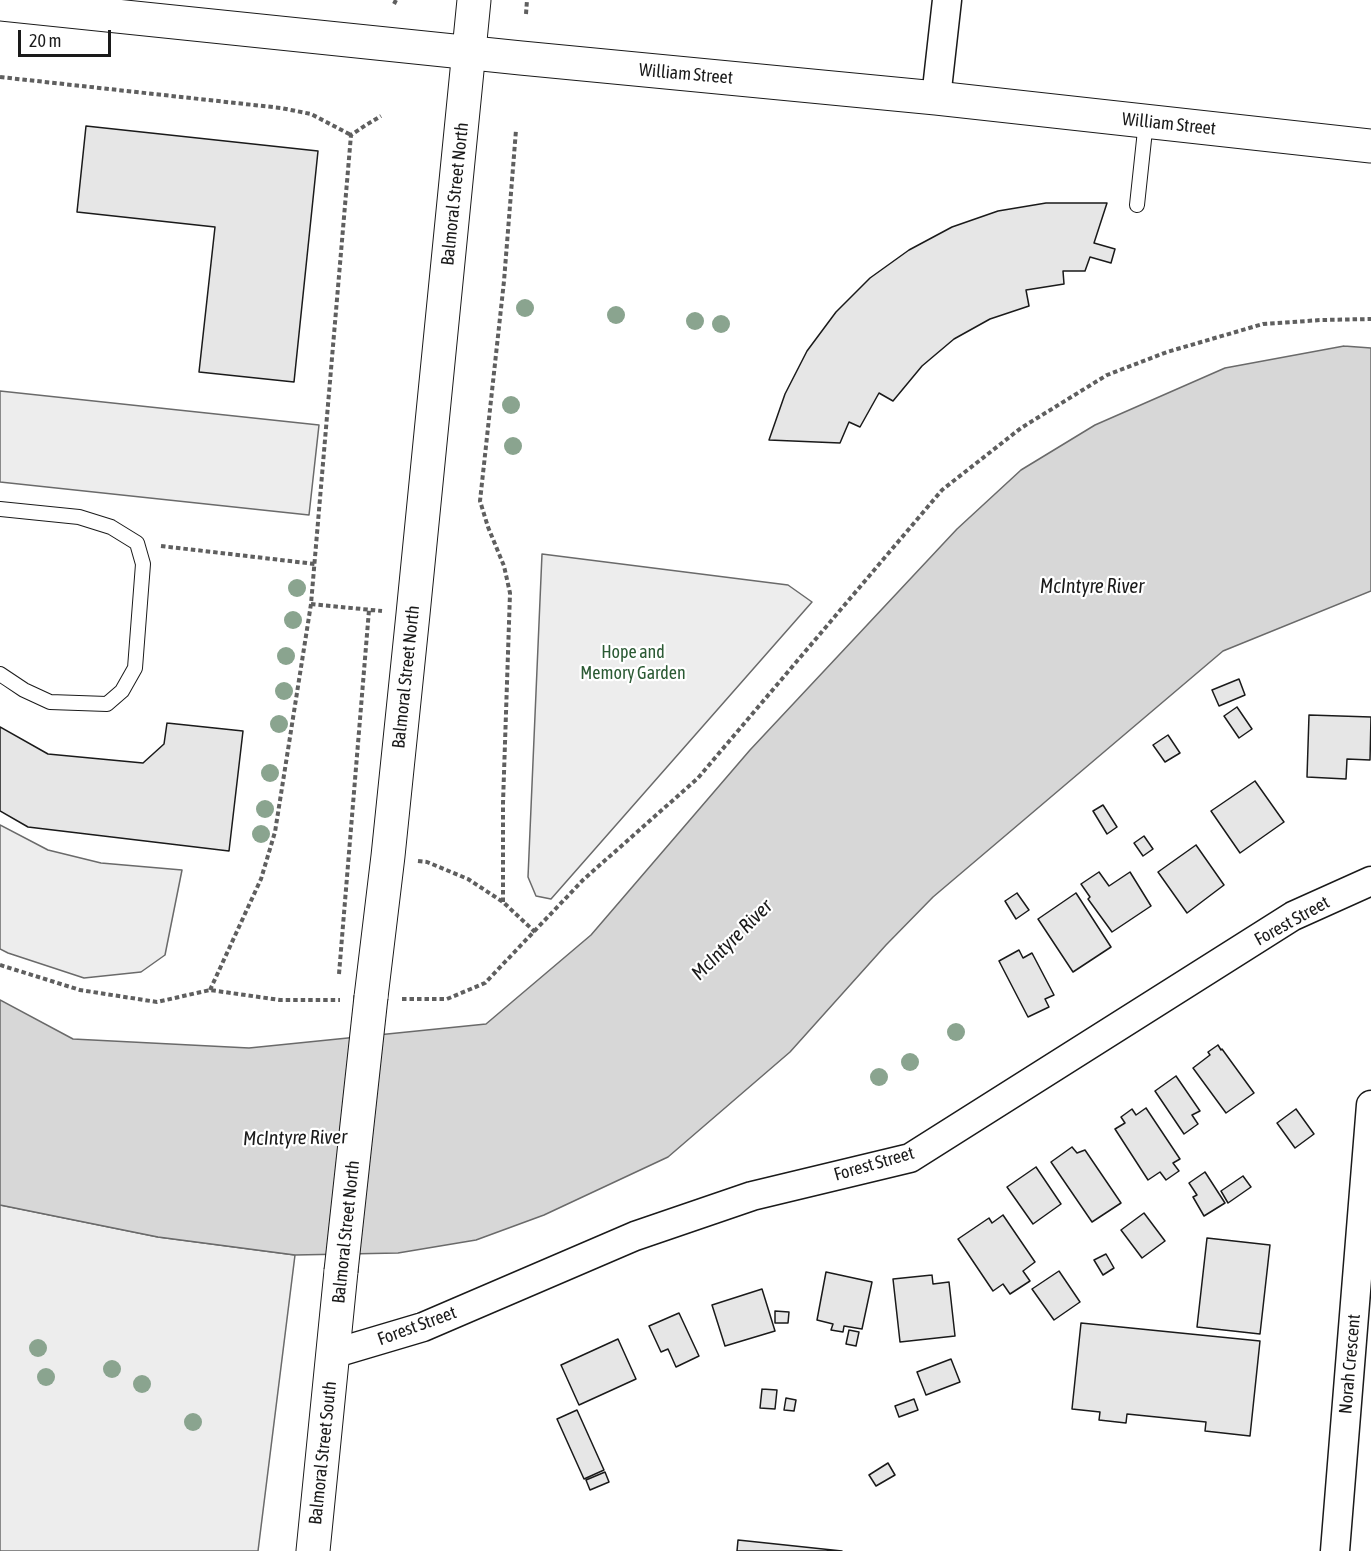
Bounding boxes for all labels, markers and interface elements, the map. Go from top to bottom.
scale bar [21,18,114,56]
text: 20 m [29,30,61,51]
street label: William Street [638,59,734,89]
street label: William Street [1121,108,1217,140]
street label: Balmoral Street North [437,121,473,267]
water label: McIntyre River [1040,575,1144,599]
street label: Balmoral Street North [388,604,424,750]
park label: Hope and Memory Garden [580,641,686,684]
street label: Forest Street [1251,892,1333,950]
water label: McIntyre River [687,895,777,985]
water label: McIntyre River [243,1125,347,1151]
street label: Forest Street [831,1142,917,1186]
street label: Balmoral Street North [328,1159,364,1305]
street label: Forest Street [375,1302,459,1350]
street label: Norah Crescent [1335,1313,1365,1415]
street label: Balmoral Street South [305,1380,341,1526]

